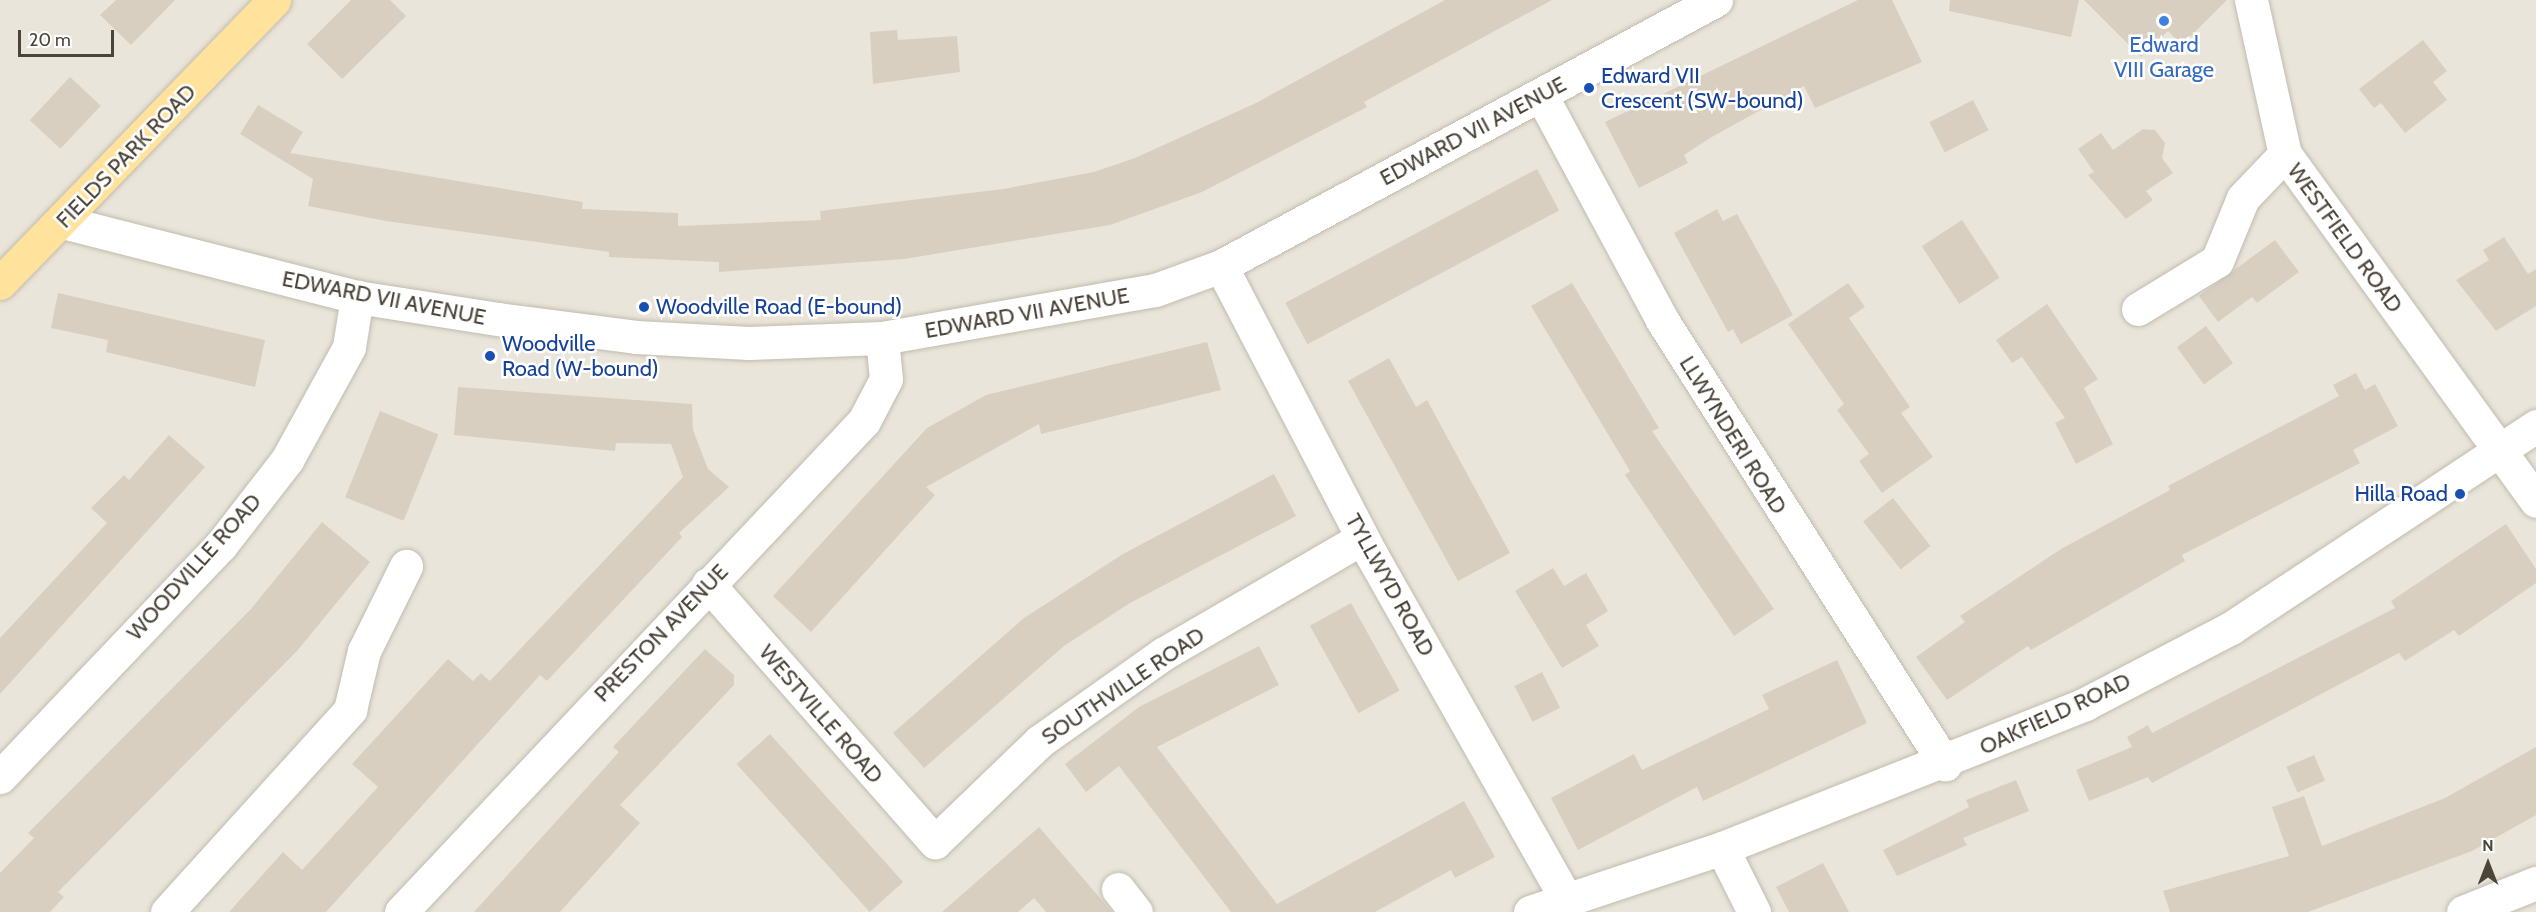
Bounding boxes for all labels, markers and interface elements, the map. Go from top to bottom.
marker: Edward VIII Garage [2157,14,2171,28]
scale bar [21,18,117,56]
text: 20 m [29,29,71,51]
place label: Edward VIII Garage [2114,31,2214,82]
place label: Edward VII Crescent (SW-bound) [1601,62,1804,113]
street label: EDWARD VII AVENUE [1375,71,1571,191]
street label: FIELDS PARK ROAD [51,79,201,233]
marker: Edward VII Crescent (SW-bound) [1582,81,1596,95]
street label: WESTFIELD ROAD [2282,158,2408,318]
street label: EDWARD VII AVENUE [280,265,488,331]
street label: EDWARD VII AVENUE [923,282,1131,344]
place label: Woodville Road (E-bound) [656,294,902,320]
marker: Woodville Road (E-bound) [637,300,651,314]
place label: Woodville Road (W-bound) [502,330,659,382]
marker: Woodville Road (W-bound) [483,349,497,363]
street label: LLWYNDERI ROAD [1674,351,1792,519]
place label: Hilla Road [2354,481,2448,507]
marker: Hilla Road [2453,487,2467,501]
street label: WOODVILLE ROAD [121,488,267,646]
street label: TYLLWYD ROAD [1340,509,1440,661]
street label: PRESTON AVENUE [589,559,733,707]
street label: SOUTHVILLE ROAD [1037,622,1209,750]
street label: WESTVILLE ROAD [754,639,888,789]
street label: OAKFIELD ROAD [1975,667,2135,761]
north arrow [2458,834,2518,894]
text: N [2482,836,2494,855]

